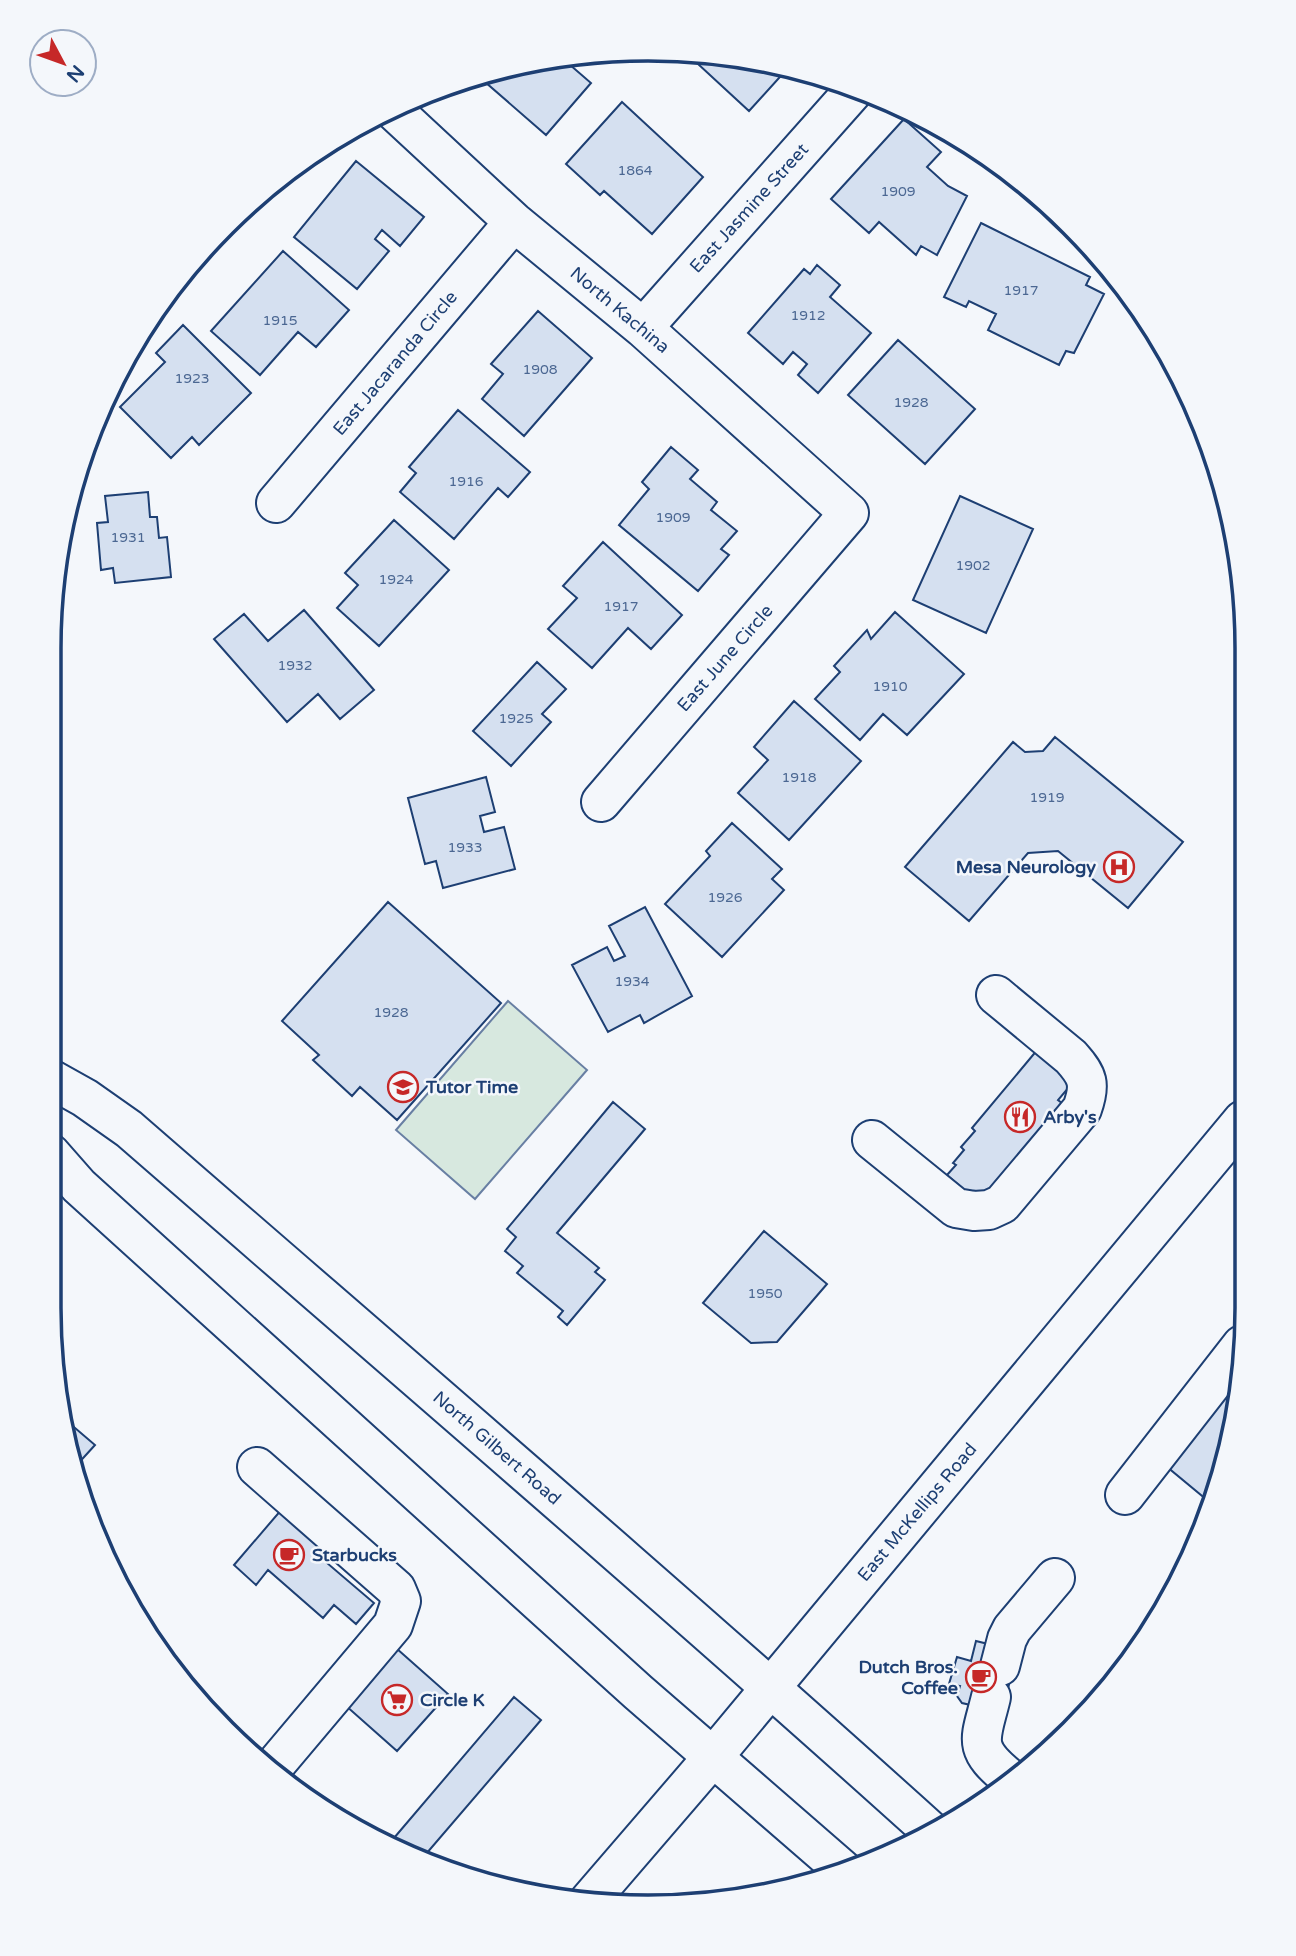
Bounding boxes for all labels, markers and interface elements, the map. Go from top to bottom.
north arrow [28,28,98,98]
text: N [62,61,88,86]
street label: East Jasmine Street [685,138,813,277]
house number: 1864 [617,162,653,179]
house number: 1909 [880,183,916,200]
street label: North Kachina [566,262,674,358]
house number: 1917 [1003,282,1039,299]
street label: East Jacaranda Circle [328,286,462,440]
house number: 1912 [790,307,826,324]
house number: 1915 [262,312,298,329]
house number: 1908 [522,361,558,378]
house number: 1923 [174,370,210,387]
house number: 1928 [893,394,929,411]
house number: 1916 [448,473,484,490]
house number: 1909 [655,509,691,526]
house number: 1931 [110,529,146,546]
house number: 1902 [955,557,991,574]
house number: 1924 [378,571,414,588]
house number: 1917 [603,598,639,615]
street label: East June Circle [673,600,777,716]
house number: 1932 [277,657,313,674]
house number: 1910 [872,678,908,695]
house number: 1925 [498,710,534,727]
house number: 1918 [781,769,817,786]
house number: 1919 [1029,789,1065,806]
house number: 1933 [447,839,483,856]
hospital icon: Mesa Neurology [1102,850,1136,884]
place label: Mesa Neurology [956,856,1096,878]
house number: 1926 [707,889,743,906]
house number: 1934 [614,973,650,990]
house number: 1928 [373,1004,409,1021]
school or university icon: Tutor Time [386,1070,420,1104]
place label: Tutor Time [425,1076,518,1098]
restaurant icon: Arby's [1003,1100,1037,1134]
place label: Arby's [1043,1106,1097,1128]
house number: 1950 [747,1285,783,1302]
street label: North Gilbert Road [429,1386,565,1510]
street label: East McKellips Road [853,1438,981,1586]
cafe icon: Starbucks [272,1538,306,1572]
place label: Starbucks [312,1544,397,1566]
place label: Dutch Bros. Coffee [858,1656,958,1699]
cafe icon: Dutch Bros. Coffee [964,1660,998,1694]
supermarket icon: Circle K [380,1683,414,1717]
place label: Circle K [420,1689,485,1711]

